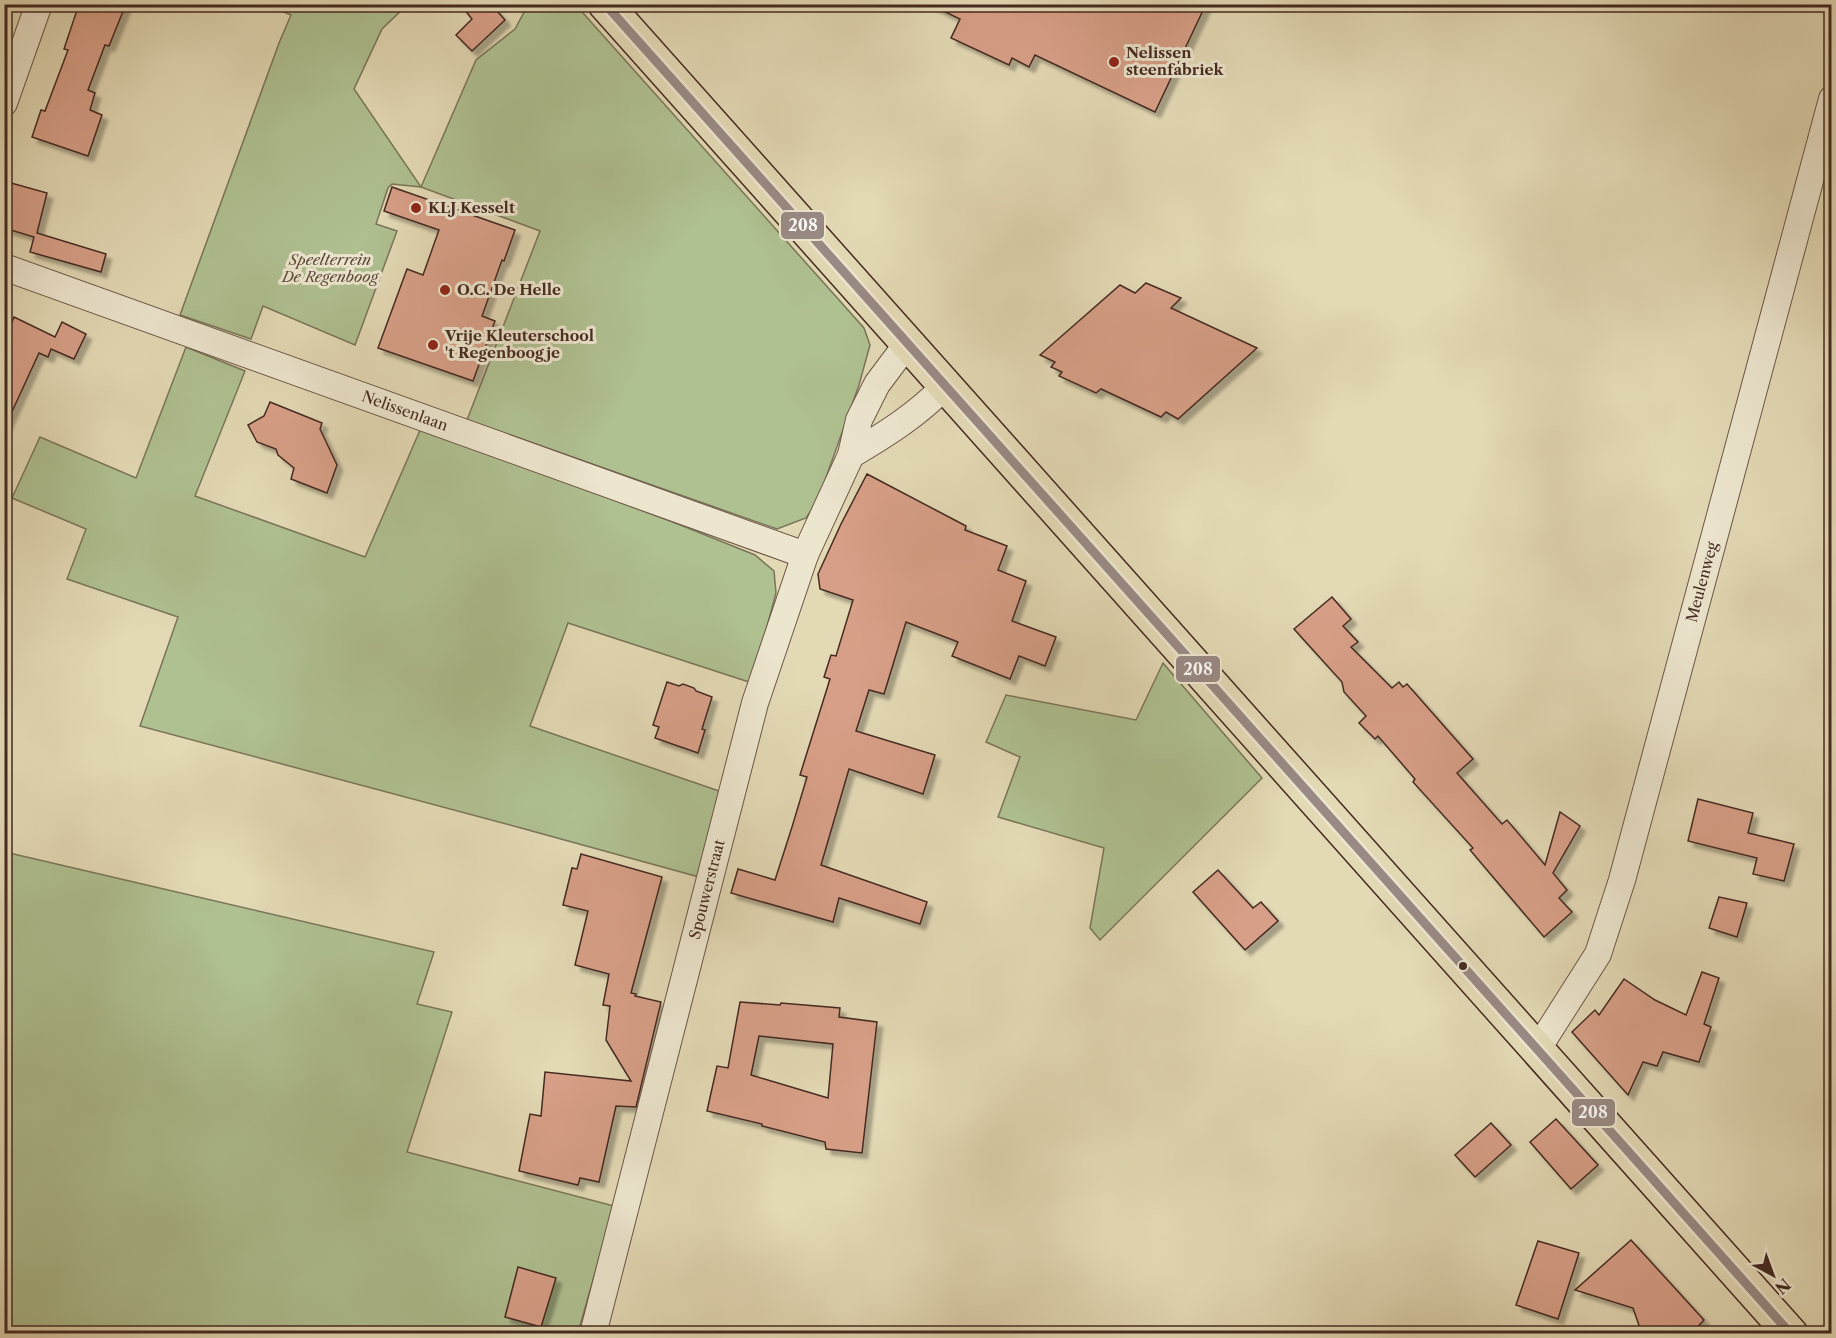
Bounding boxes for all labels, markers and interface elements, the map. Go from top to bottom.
place label: Nelissen steenfabriek [1126,43,1224,79]
marker: Nelissen steenfabriek [1107,55,1121,69]
place label: KLJ Kesselt [428,198,515,217]
marker: KLJ Kesselt [409,201,423,215]
line badge: 208 [780,211,825,240]
text: 208 [788,215,818,235]
park label: Speelterrein De Regenboog [281,250,380,286]
place label: O.C. De Helle [457,280,561,299]
marker: O.C. De Helle [438,283,452,297]
place label: Vrije Kleuterschool 't Regenboogje [444,326,594,362]
marker: Vrije Kleuterschool 't Regenboogje [426,338,440,352]
street label: Nelissenlaan [359,386,451,435]
street label: Meulenweg [1682,540,1722,624]
line badge: 208 [1175,655,1221,683]
text: 208 [1183,659,1213,679]
street label: Spouwerstraat [685,837,729,941]
unlabelled marker [1457,960,1469,972]
line badge: 208 [1571,1098,1616,1127]
text: 208 [1578,1102,1608,1122]
north arrow [1743,1245,1803,1305]
text: N [1771,1274,1795,1298]

